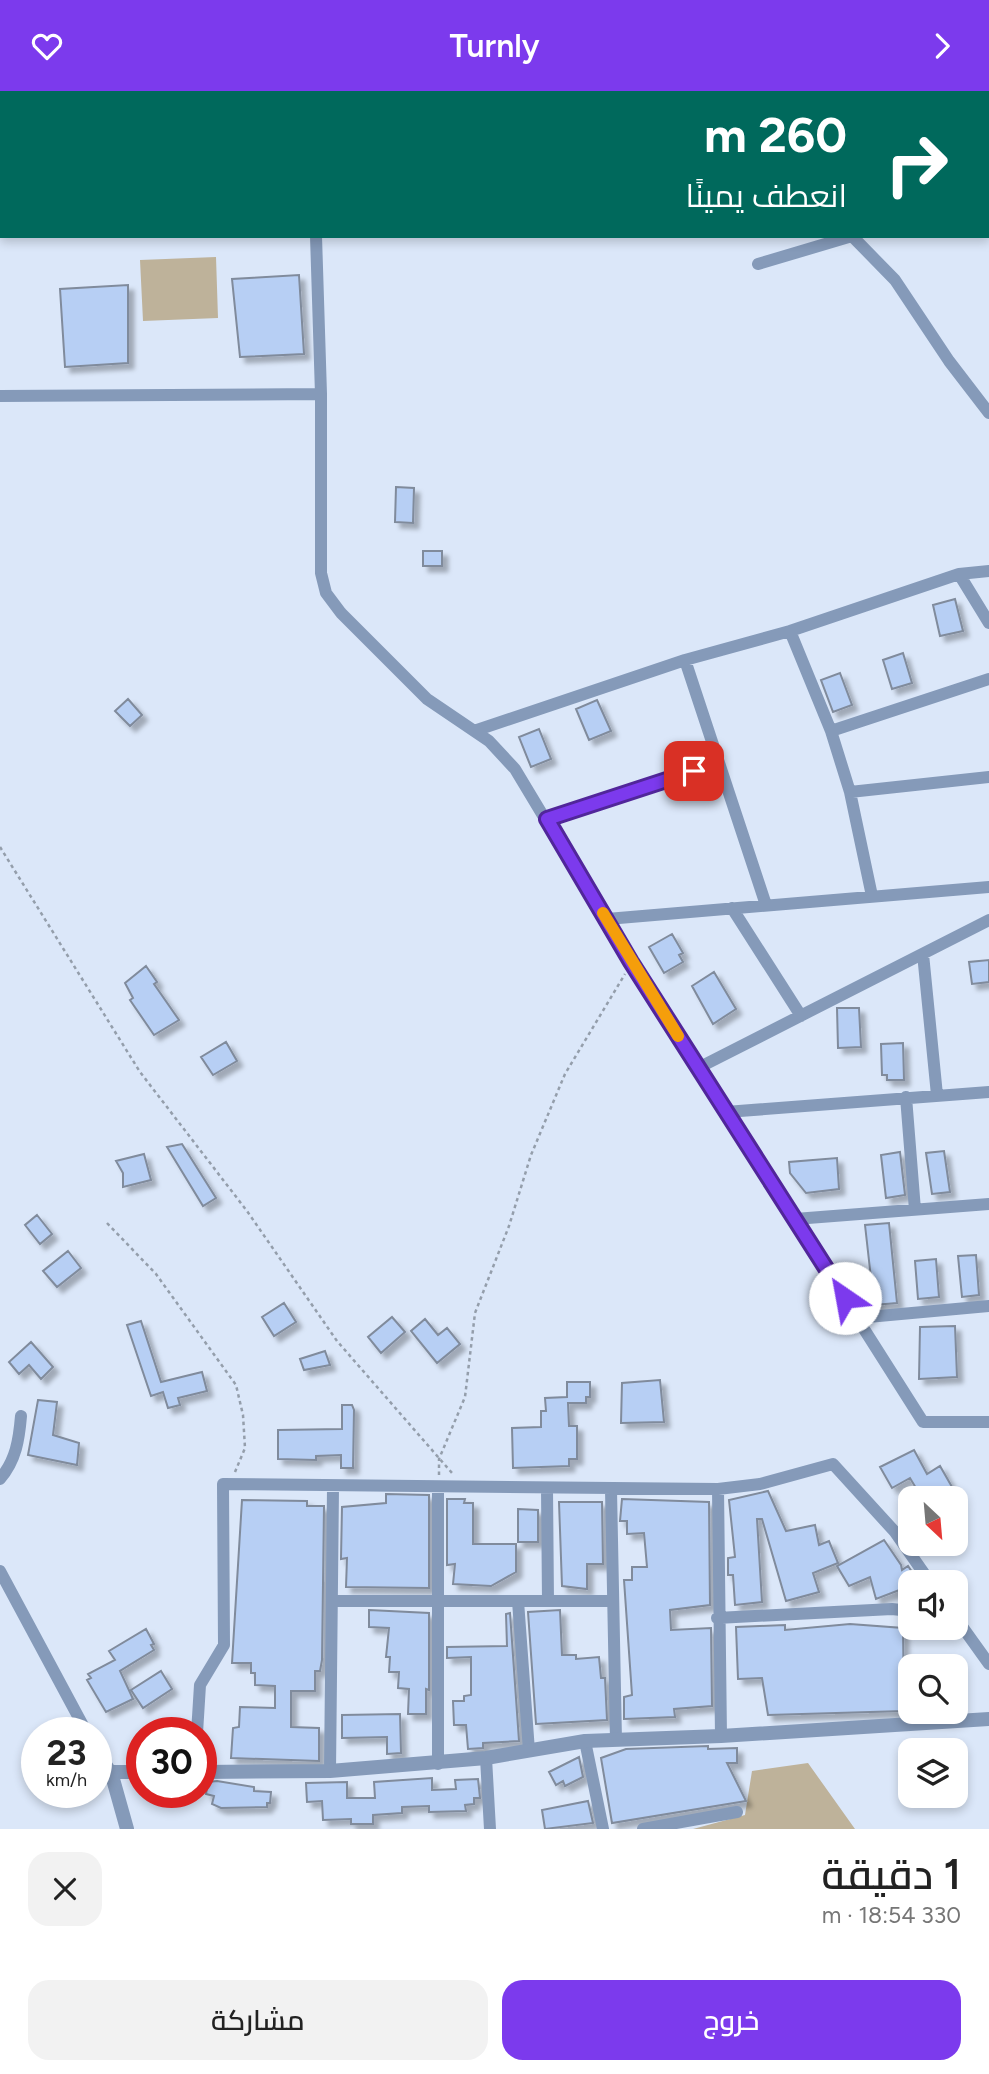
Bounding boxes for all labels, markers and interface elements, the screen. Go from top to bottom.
icon: heart [28,27,66,65]
text: Turnly [449,27,540,65]
icon: forward [923,27,961,65]
text: 260 m [704,105,847,164]
icon: right [871,119,962,210]
text: انعطف يمينًا [685,177,847,215]
pin [664,741,724,801]
icon: arrive [675,752,713,790]
position arrow [808,1261,882,1335]
north arrow [898,1486,968,1556]
map controls [898,1486,968,1808]
button: sound [898,1570,968,1640]
button: search [898,1654,968,1724]
speed limit sign: 30 [126,1717,217,1808]
text: 23 [47,1732,86,1774]
button: layers [898,1738,968,1808]
text: km/h [46,1769,87,1791]
text: 1 دقيقة [821,1849,961,1900]
button: close [28,1852,102,1926]
text: 330 m · 18:54 [822,1901,961,1929]
button: مشاركة [28,1980,488,2060]
button: خروج [502,1980,961,2060]

